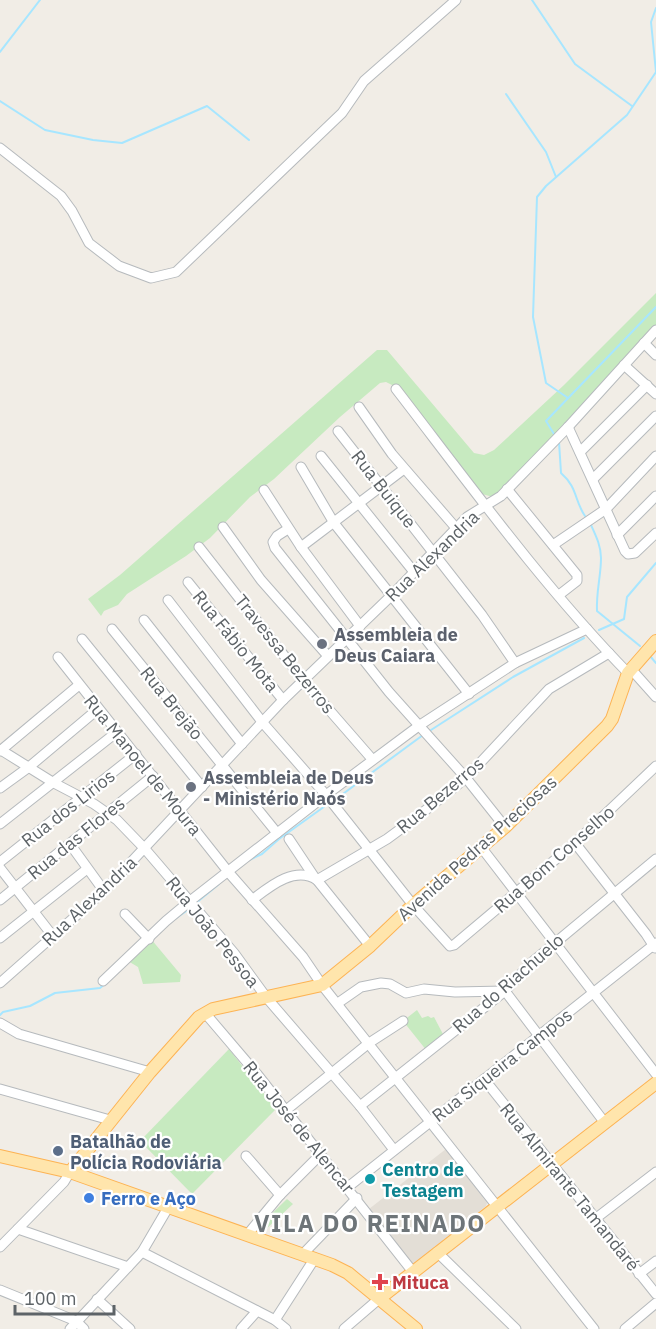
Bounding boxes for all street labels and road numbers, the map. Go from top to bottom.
street label: Rua Buique [346,445,422,533]
street label: Rua Alexandria [380,505,484,607]
street label: Rua Fábio Mota [188,585,284,697]
street label: Travessa Bezerros [230,590,340,718]
street label: Rua Brejão [135,662,209,744]
street label: Rua Manoel de Moura [79,690,207,840]
street label: Rua Bezerros [392,752,488,838]
street label: Rua dos Lirios [17,764,119,852]
street label: Avenida Pedras Preciosas [392,770,562,926]
street label: Rua das Flores [23,792,129,884]
street label: Rua Bom Conselho [489,800,619,918]
street label: Rua Alexandria [37,851,142,951]
street label: Rua João Pessoa [161,872,265,993]
street label: Rua do Riachuelo [447,928,569,1038]
street label: Rua Siqueira Campos [427,1003,577,1127]
street label: Rua José de Alencar [238,1056,360,1198]
street label: Rua Almirante Tamandaré [495,1098,645,1276]

